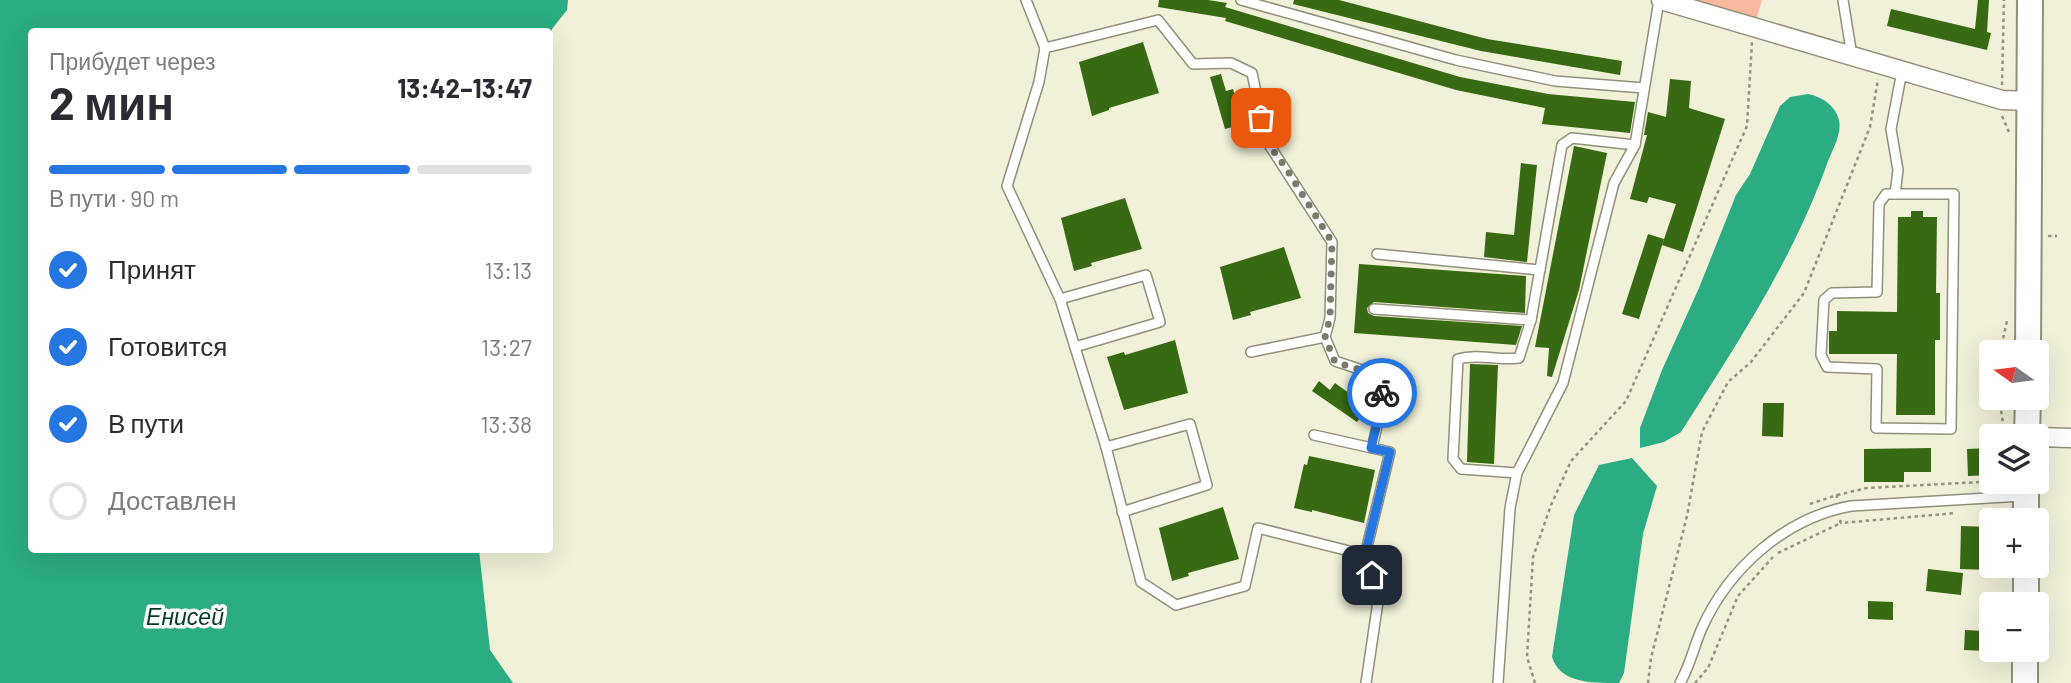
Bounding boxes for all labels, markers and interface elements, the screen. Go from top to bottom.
text: Прибудет через [49,47,216,75]
text: 13:42–13:47 [397,72,532,103]
text: 2 мин [49,74,174,129]
pin [1231,88,1291,148]
icon: bag [1242,99,1280,137]
text: В пути · 90 m [49,184,179,212]
icon: check [49,251,87,289]
text: Принят [108,253,196,284]
text: 13:13 [484,256,532,284]
icon: check [49,328,87,366]
text: Готовится [108,330,227,361]
text: 13:27 [481,333,532,361]
north arrow [1979,340,2049,410]
map controls [1979,340,2049,662]
courier [1347,358,1417,428]
icon: bike [1363,374,1401,412]
icon: check [49,405,87,443]
text: В пути [108,407,184,438]
text: 13:38 [480,410,532,438]
button: layers [1979,424,2049,494]
text: Доставлен [108,484,237,515]
button: + [1979,508,2049,578]
pin [1342,545,1402,605]
icon: home [1353,556,1391,594]
button: − [1979,592,2049,662]
water label: Енисей [146,602,224,630]

